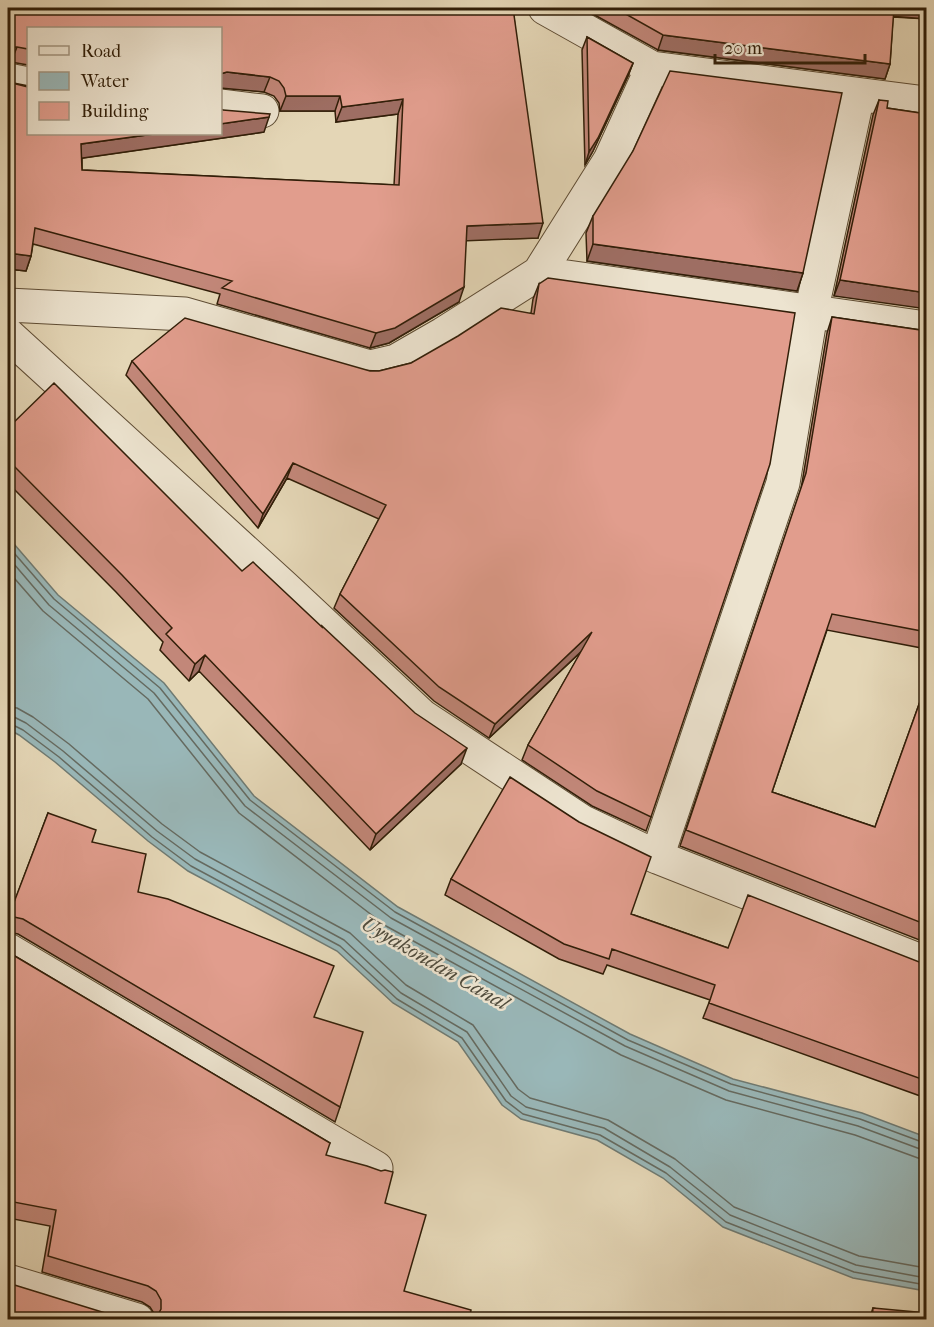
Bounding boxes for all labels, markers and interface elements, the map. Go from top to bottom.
legend [27,27,222,135]
scale bar [715,27,865,65]
text: 20 m [724,38,762,59]
text: Road [81,41,121,62]
text: Water [80,71,129,92]
text: Building [81,101,149,122]
water label: Uyyakondan Canal [357,911,515,1016]

